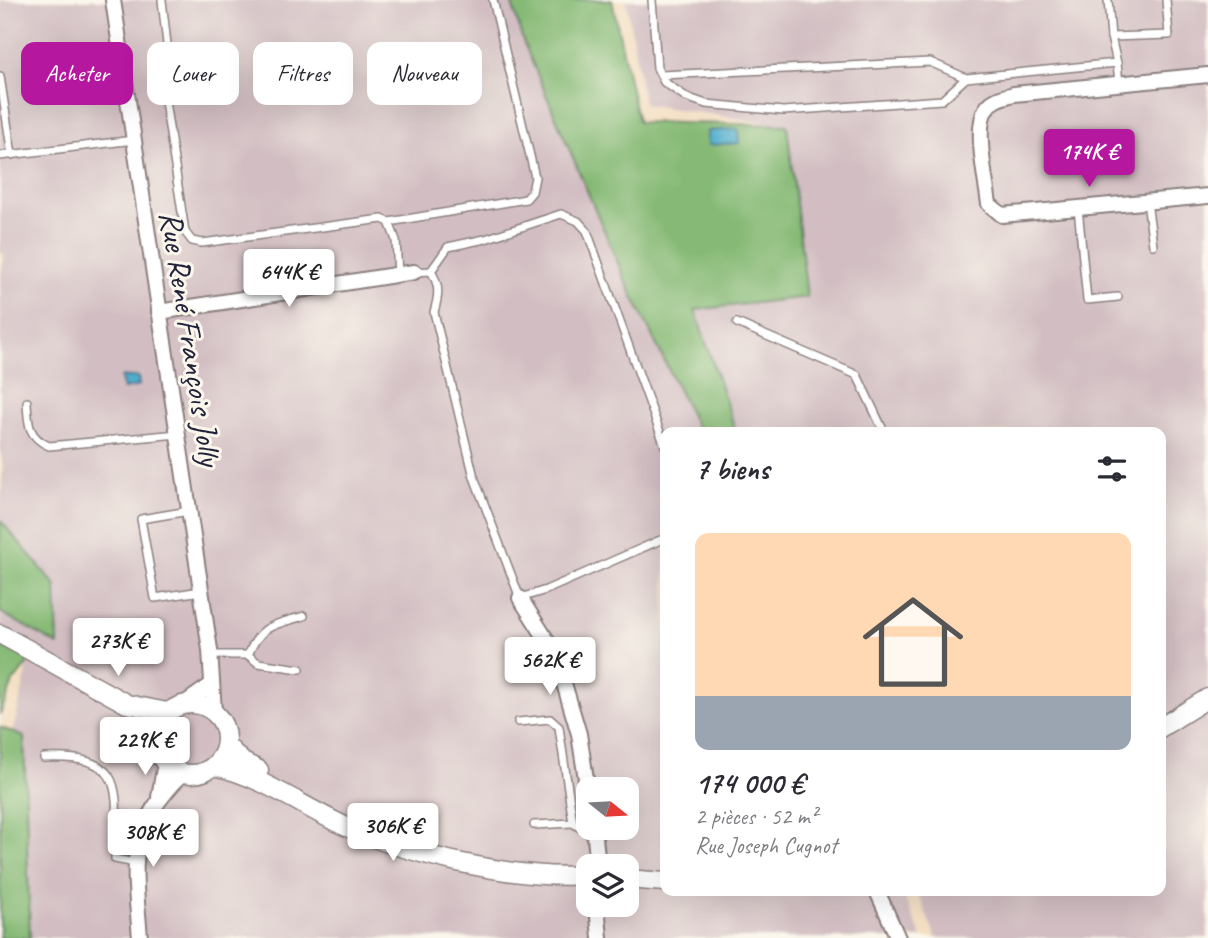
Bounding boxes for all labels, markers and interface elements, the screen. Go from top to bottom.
chip: Acheter [21,42,133,105]
chip: Louer [147,42,239,105]
chip: Filtres [253,42,353,105]
chip: Nouveau [367,42,482,105]
pin: 174K € [1032,130,1146,189]
text: 174K € [1060,137,1118,166]
street label: Rue René François Jolly [150,208,232,471]
pin: 644K € [232,250,346,309]
text: 644K € [259,257,319,286]
text: 7 biens [695,450,769,488]
icon: filters [1093,450,1131,488]
icon: home [850,579,976,705]
pin: 273K € [61,618,175,678]
text: 273K € [89,626,147,655]
pin: 562K € [493,638,607,697]
text: 562K € [521,645,579,674]
pin: 229K € [88,718,202,777]
text: 229K € [116,725,174,754]
text: 174 000 € [695,764,804,802]
north arrow [576,777,639,840]
map controls [576,777,639,917]
text: 2 pièces · 52 m² [695,802,817,831]
pin: 306K € [336,804,450,863]
pin: 308K € [96,810,210,869]
text: 306K € [363,811,423,840]
text: 308K € [124,817,182,846]
text: Rue Joseph Cugnot [695,831,837,860]
button: layers [576,854,639,917]

